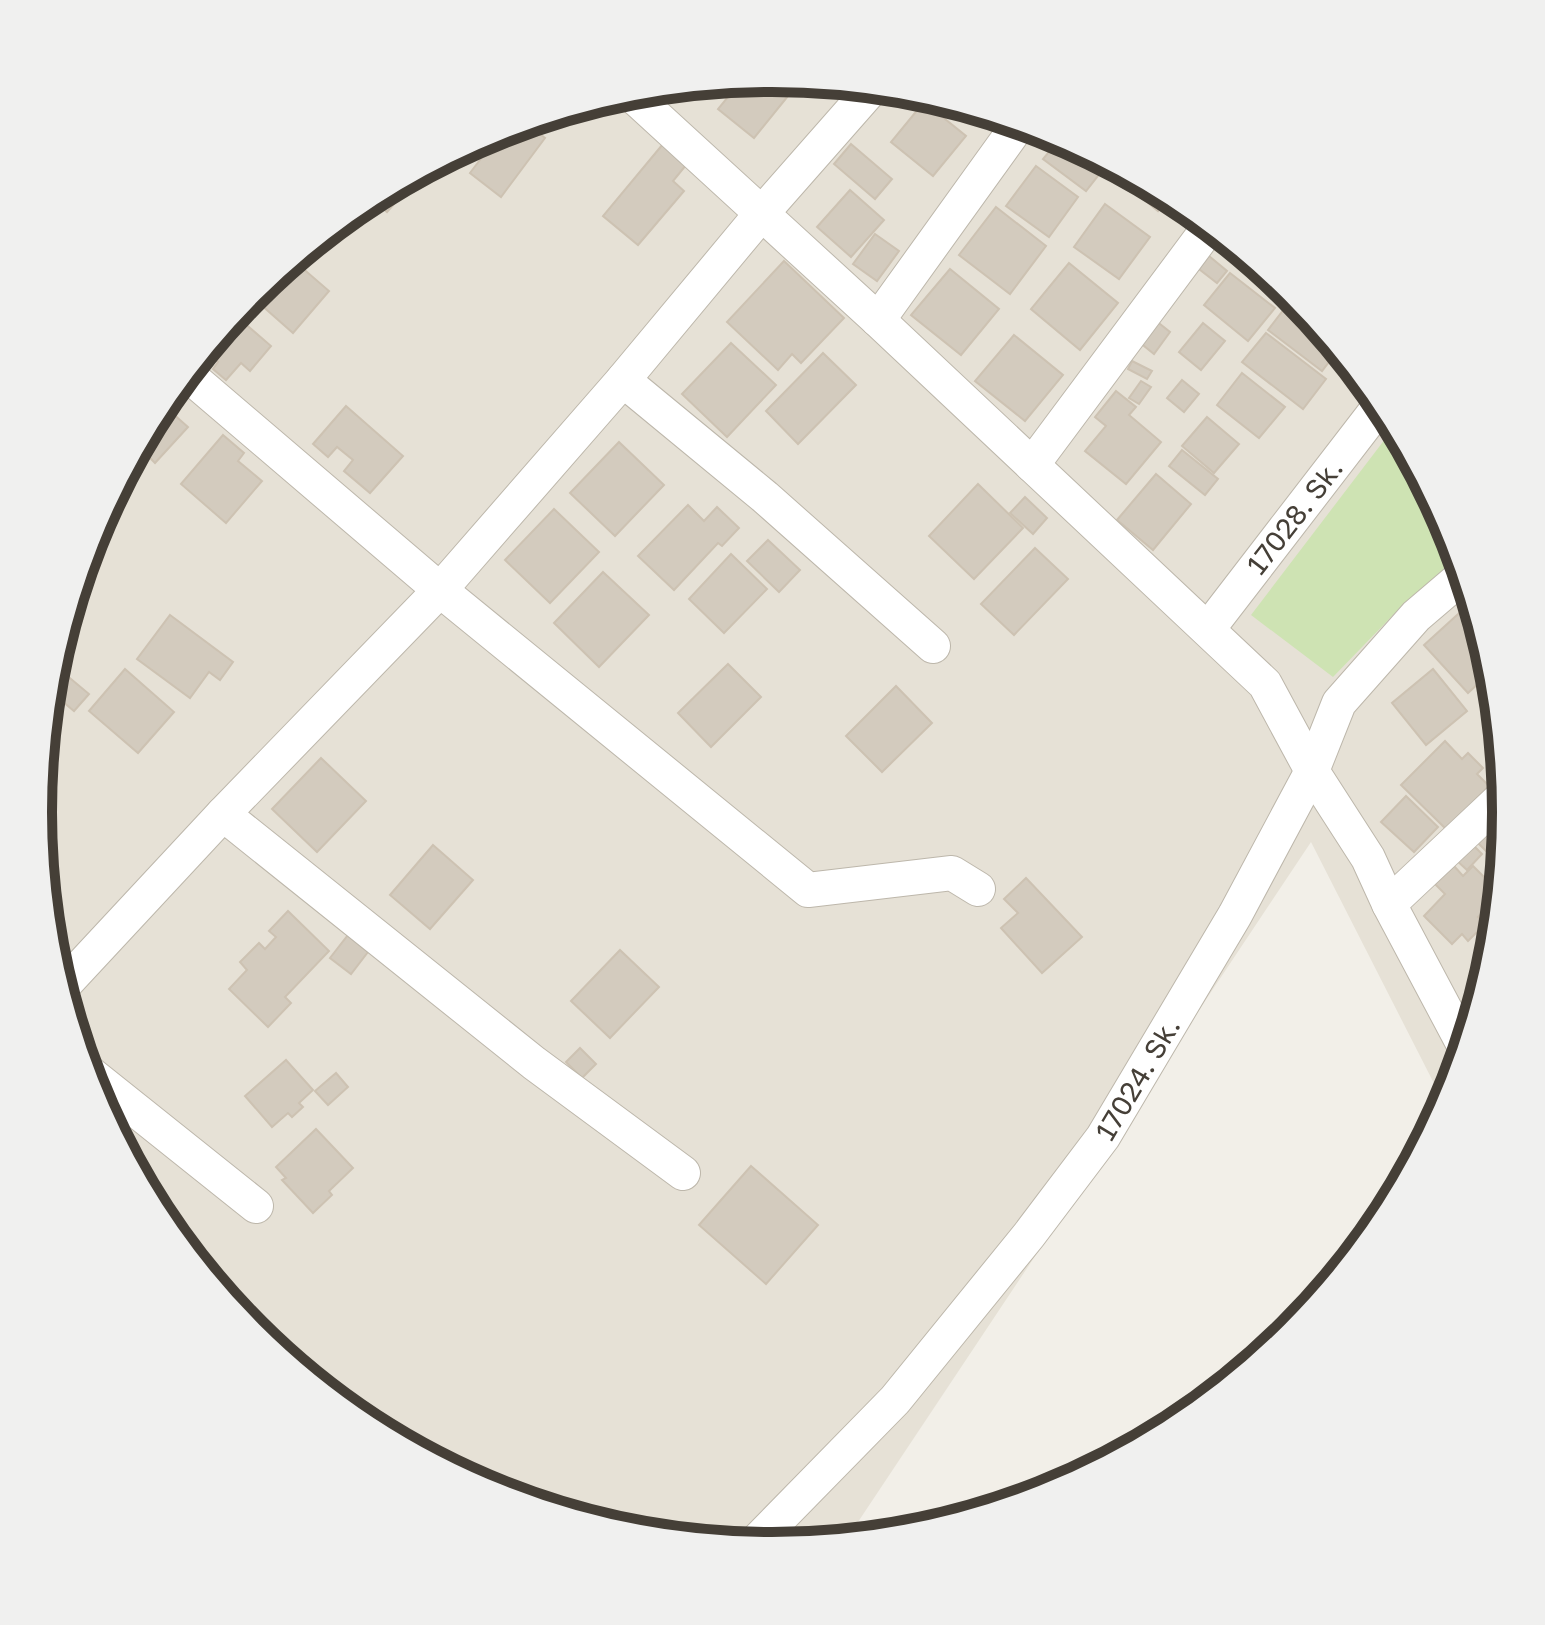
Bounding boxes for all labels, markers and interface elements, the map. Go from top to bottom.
street label: 17028. Sk. [1239,452,1349,581]
street label: 17024. Sk. [1088,1011,1186,1146]

